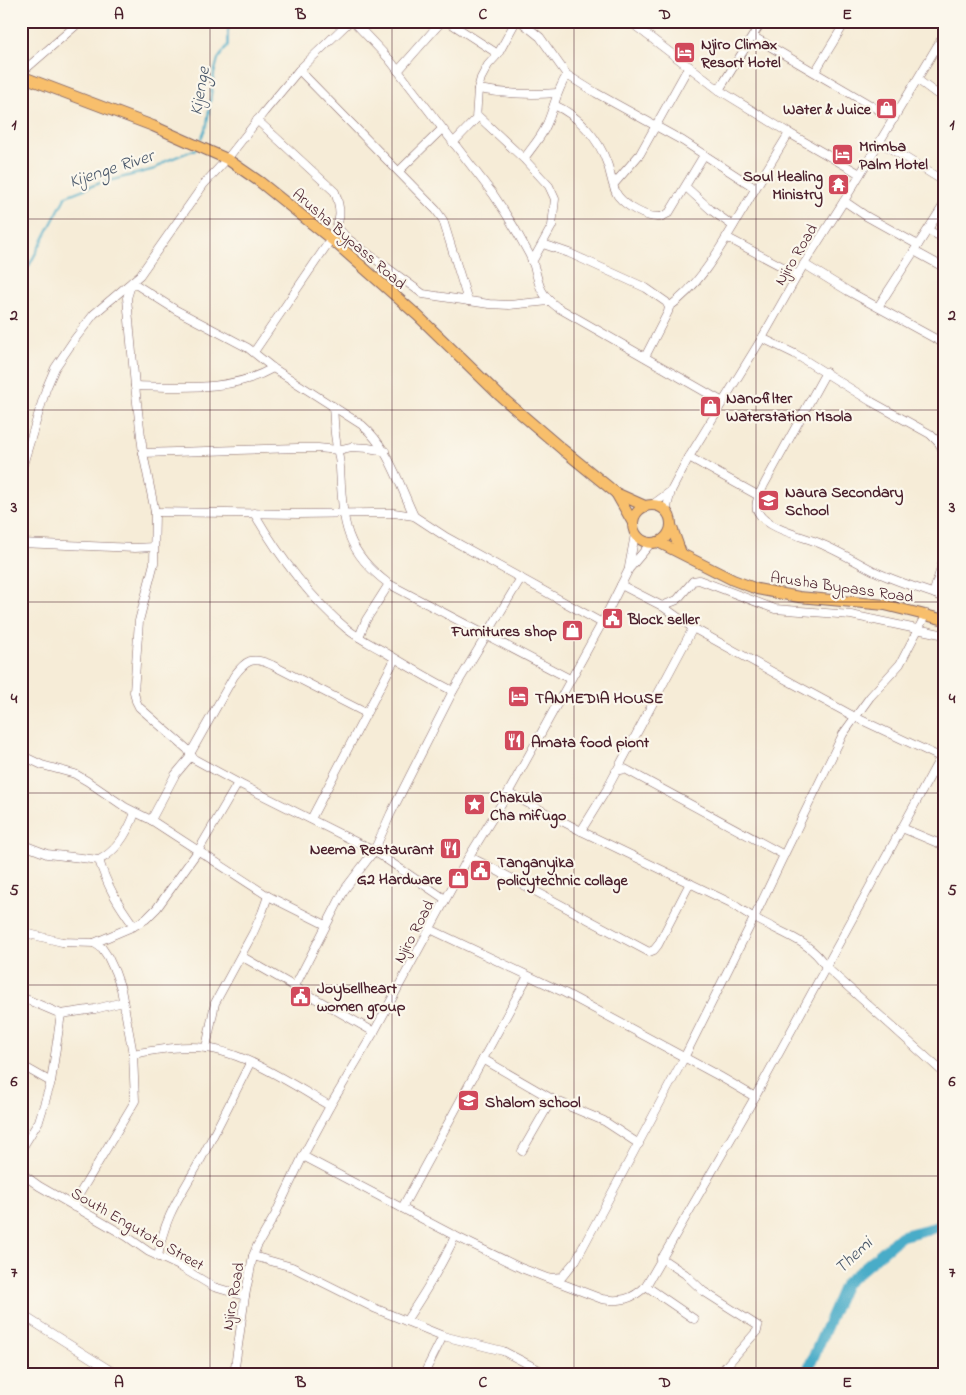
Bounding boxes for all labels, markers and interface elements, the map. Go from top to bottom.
text: A [114,3,124,27]
text: B [295,3,307,27]
text: C [479,3,488,27]
text: D [658,3,671,27]
text: E [842,3,852,27]
place label: Njiro Climax Resort Hotel [700,33,781,75]
hotel icon: Njiro Climax Resort Hotel [673,40,697,64]
water label: Kijenge [184,64,218,118]
shop icon: Water & Juice [875,96,899,120]
place label: Water & Juice [783,98,872,122]
text: 1 [11,113,17,137]
text: 1 [949,113,955,137]
place label: Mrimba Palm Hotel [859,135,928,177]
hotel icon: Mrimba Palm Hotel [831,142,855,166]
water label: Kijenge River [66,143,160,196]
place label: Soul Healing Ministry [743,165,823,208]
temple icon: Soul Healing Ministry [827,172,851,196]
street label: Arusha Bypass Road [286,183,411,296]
street label: Njiro Road [769,220,825,290]
text: 2 [9,304,18,328]
text: 2 [947,304,956,328]
place label: Nanofilter Waterstation Msola [726,387,853,429]
shop icon: Nanofilter Waterstation Msola [698,394,722,418]
place label: Naura Secondary School [785,481,903,523]
school or university icon: Naura Secondary School [757,488,781,512]
text: 3 [10,496,18,520]
text: 3 [948,496,956,520]
street label: Arusha Bypass Road [769,566,915,610]
public building icon: Block seller [600,606,624,630]
place label: Block seller [627,608,701,632]
shop icon: Furnitures shop [561,618,585,642]
place label: Furnitures shop [450,620,557,644]
hotel icon: TANMEDIA HOUSE [507,685,531,709]
text: 4 [10,687,18,711]
place label: TANMEDIA HOUSE [535,687,664,711]
text: 4 [948,687,956,711]
restaurant icon: Amata food piont [503,729,527,753]
place label: Amata food piont [531,731,650,755]
place label: Chakula Cha mifugo [490,786,566,829]
place icon: Chakula Cha mifugo [462,793,486,817]
restaurant icon: Neema Restaurant [438,836,462,860]
place label: Neema Restaurant [310,838,435,862]
place label: Tanganyika policytechnic collage [497,851,628,894]
public building icon: Tanganyika policytechnic collage [469,858,493,882]
shop icon: G2 Hardware [446,866,470,890]
place label: G2 Hardware [357,868,443,892]
text: 5 [9,879,19,903]
text: 5 [947,879,957,903]
street label: Njiro Road [388,896,441,968]
place label: Joybellheart women group [317,977,406,1020]
public building icon: Joybellheart women group [289,984,313,1008]
text: 6 [9,1070,18,1094]
text: 6 [947,1070,956,1094]
school or university icon: Shalom school [457,1089,481,1113]
place label: Shalom school [485,1091,581,1115]
street label: South Engutoto Street [66,1182,209,1278]
water label: Themi [829,1231,881,1281]
text: 7 [11,1261,18,1285]
street label: Njiro Road [216,1261,252,1332]
text: 7 [949,1261,956,1285]
text: A [114,1371,124,1395]
text: B [295,1371,307,1395]
text: C [479,1371,488,1395]
text: D [658,1371,671,1395]
text: E [842,1371,852,1395]

